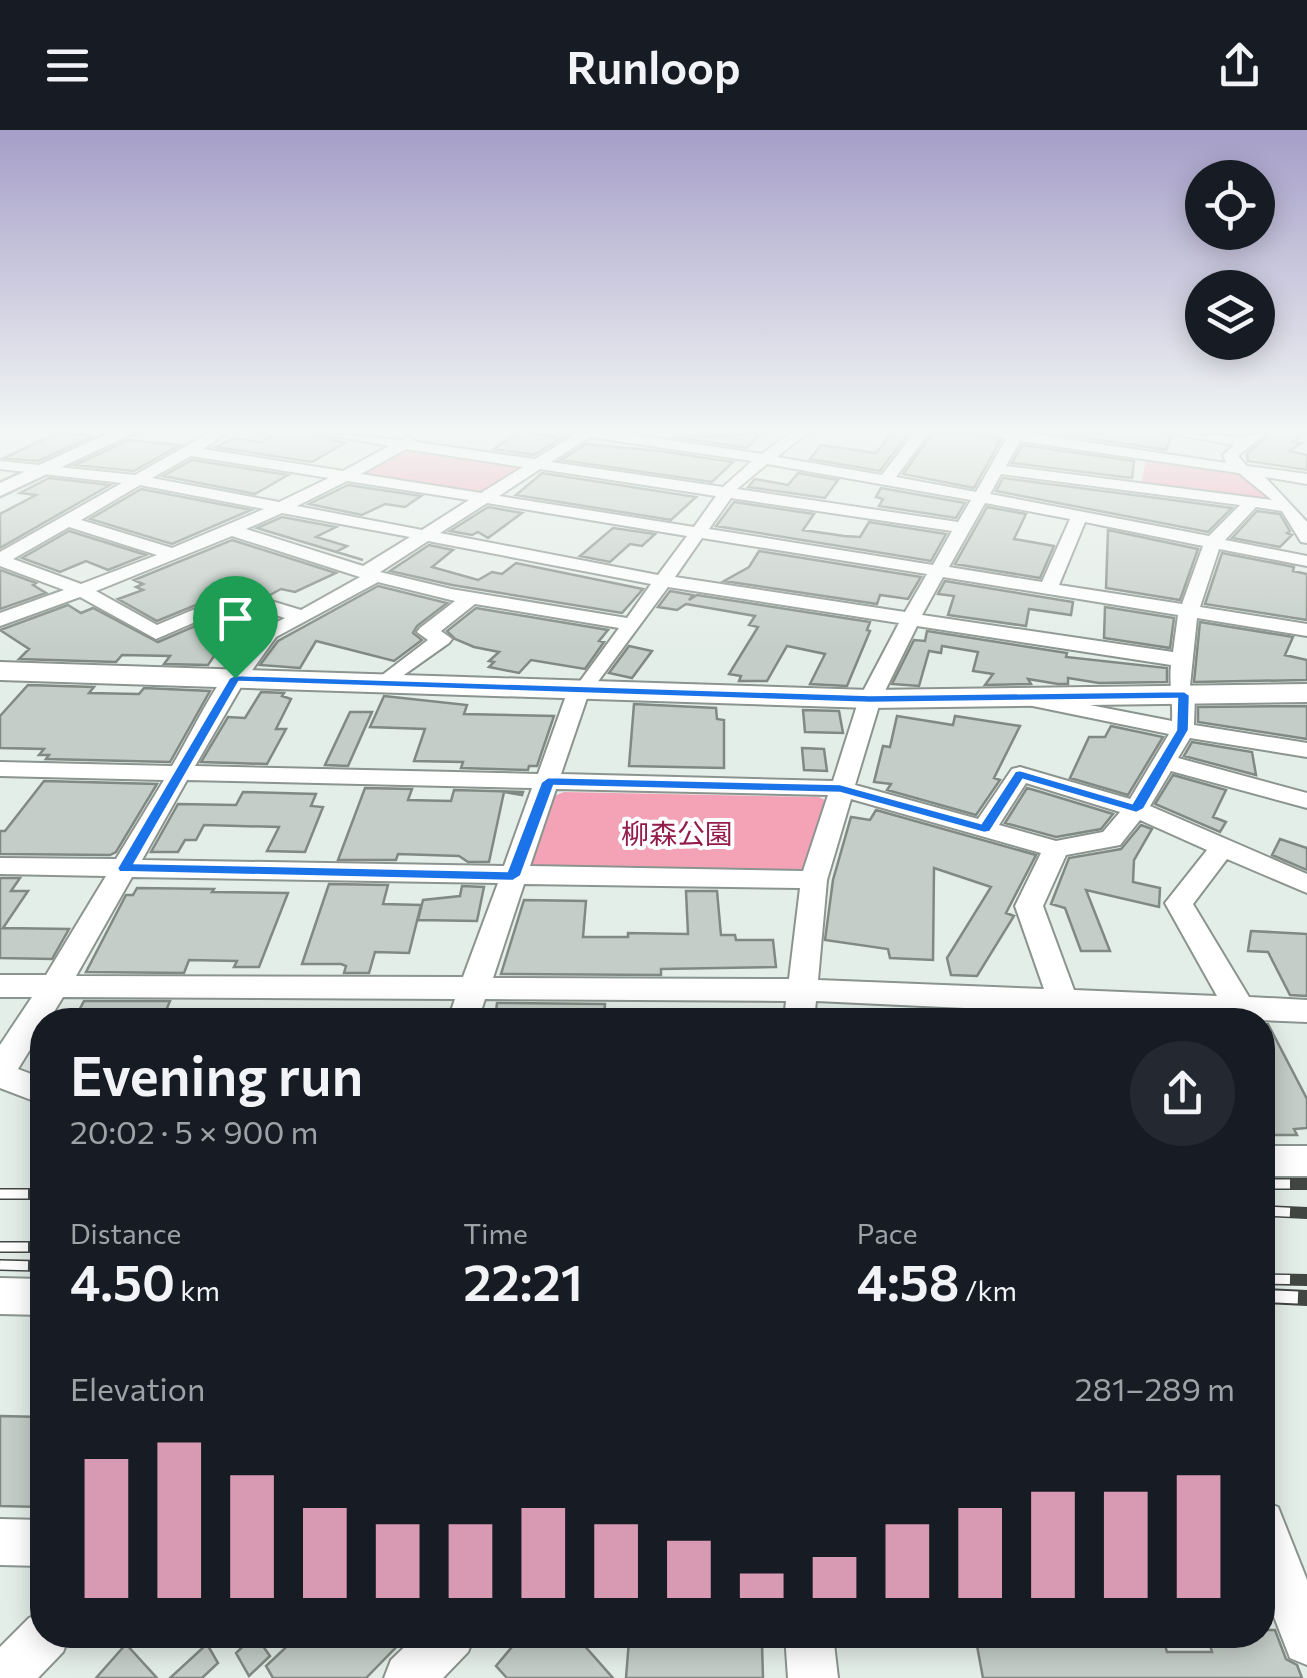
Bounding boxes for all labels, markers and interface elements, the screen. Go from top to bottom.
icon: menu [40,38,95,93]
text: Runloop [566,38,741,93]
icon: share [1212,38,1267,93]
map controls [1185,160,1275,360]
button: locate [1185,160,1275,250]
button: layers [1185,270,1275,360]
pin [193,576,278,679]
icon: arrive [208,591,263,646]
park label: 柳森公園 [621,816,733,850]
text: Evening run [70,1040,363,1107]
button: share [1130,1041,1235,1146]
text: 20:02 · 5 × 900 m [70,1111,318,1151]
text: Distance [70,1216,181,1250]
text: Time [463,1216,528,1250]
text: Pace [857,1216,918,1250]
text: 4.50 [70,1250,175,1311]
text: 22:21 [463,1250,583,1311]
text: 4:58 [857,1250,960,1311]
text: km [175,1273,220,1307]
text: /km [960,1273,1017,1307]
text: Elevation [70,1368,205,1408]
text: 281–289 m [1075,1368,1235,1408]

